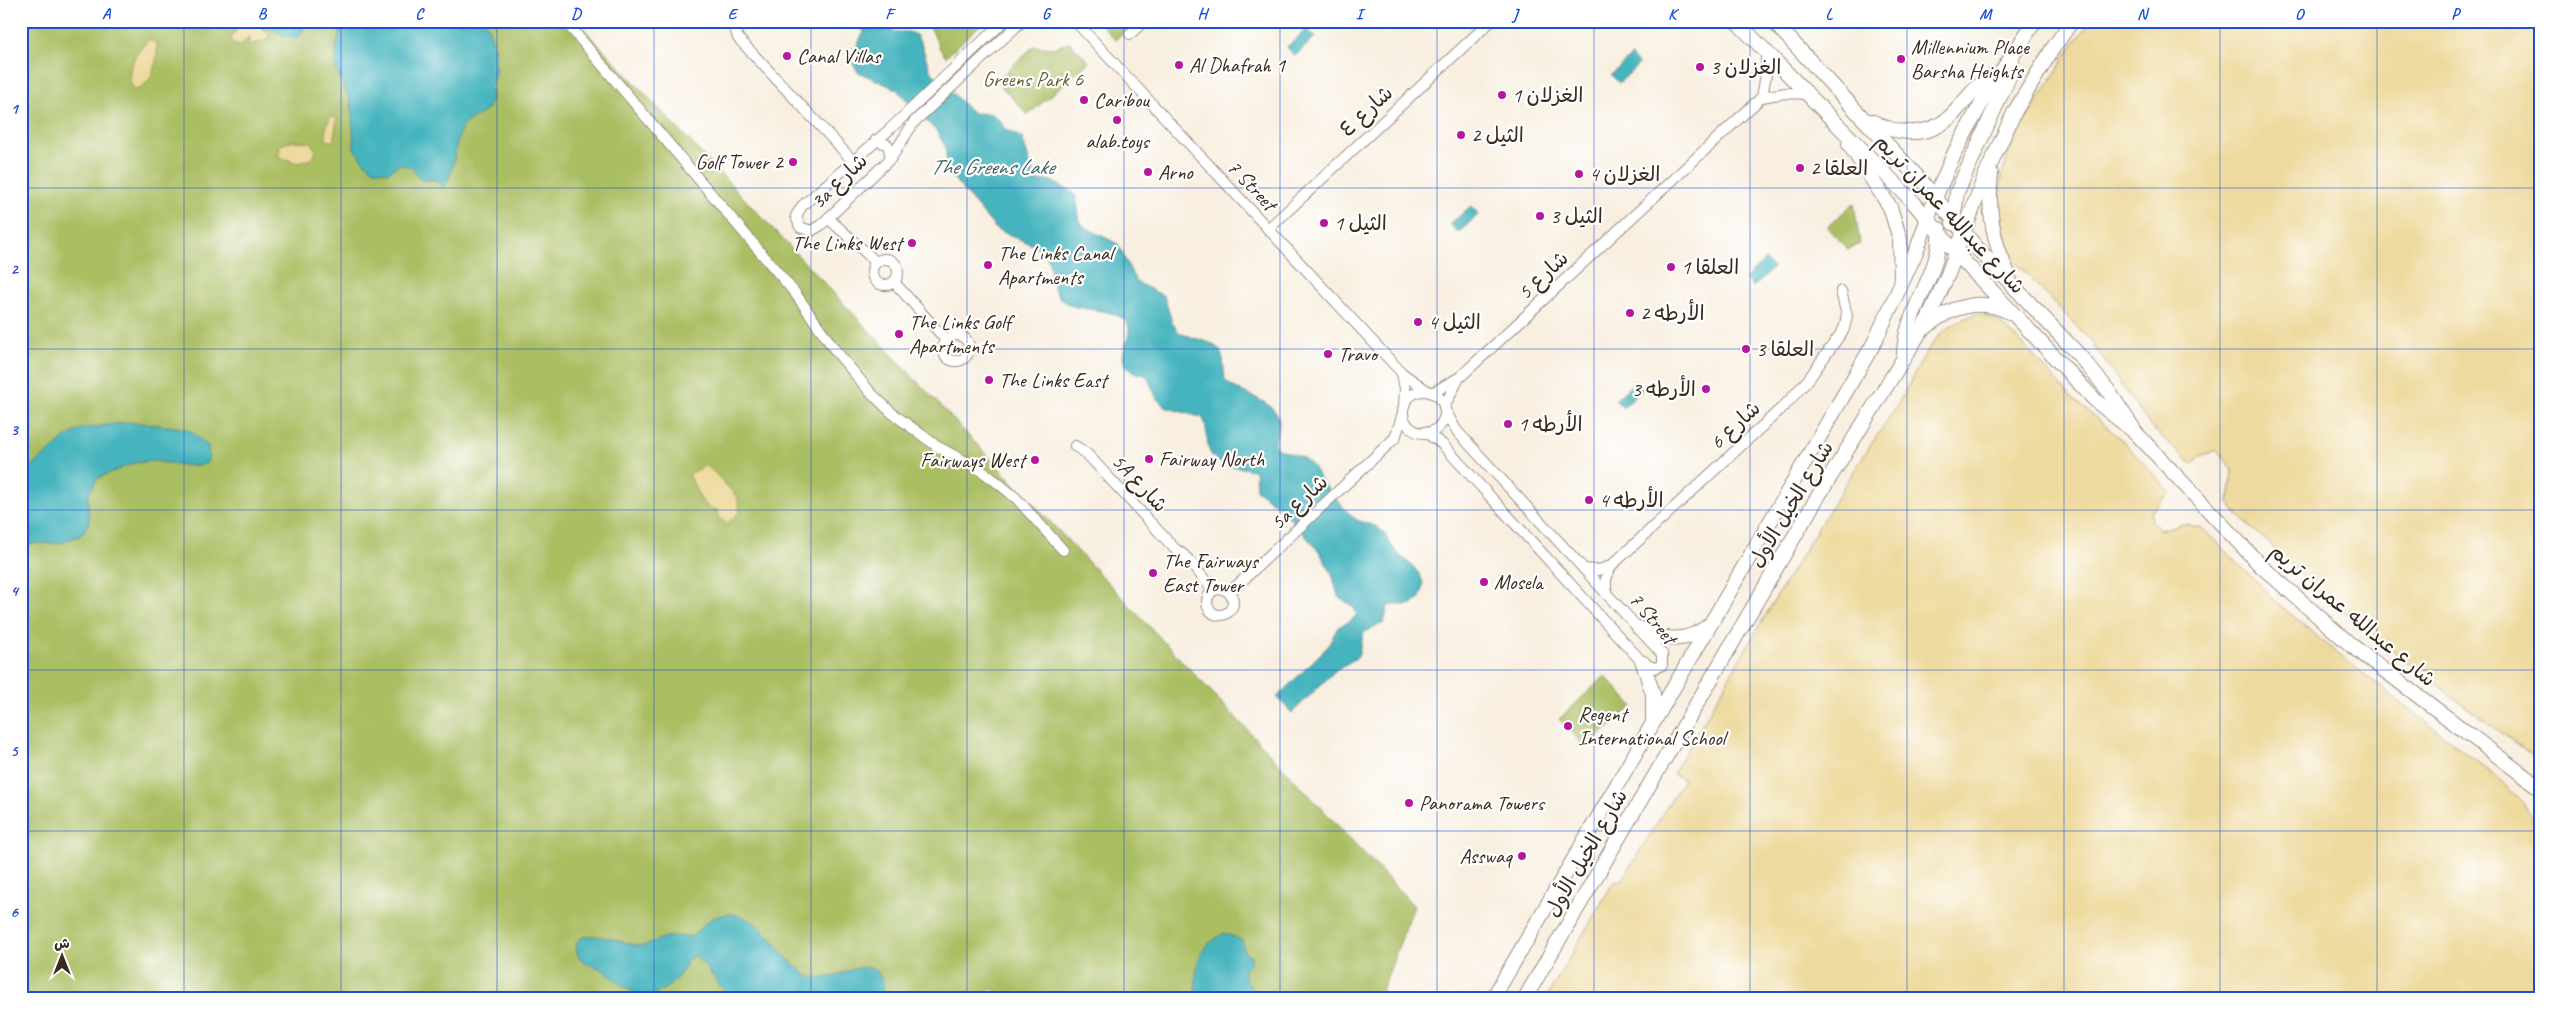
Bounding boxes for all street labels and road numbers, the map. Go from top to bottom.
street label: شارع ٤ [1334,80,1400,144]
street label: شارع عبدالله عمران تريم [1867,129,2031,301]
street label: 3a شارع [805,148,874,216]
street label: 7 Street [1222,154,1284,218]
street label: شارع 5 [1512,245,1575,306]
street label: شارع 6 [1704,395,1767,456]
street label: شارع الخيل الأول [1742,435,1841,573]
street label: 5A شارع [1105,448,1174,519]
street label: 5a شارع [1265,469,1335,537]
street label: شارع عبدالله عمران تريم [2263,538,2441,694]
street label: 7 Street [1624,587,1684,652]
street label: شارع الخيل الأول [1538,784,1635,923]

